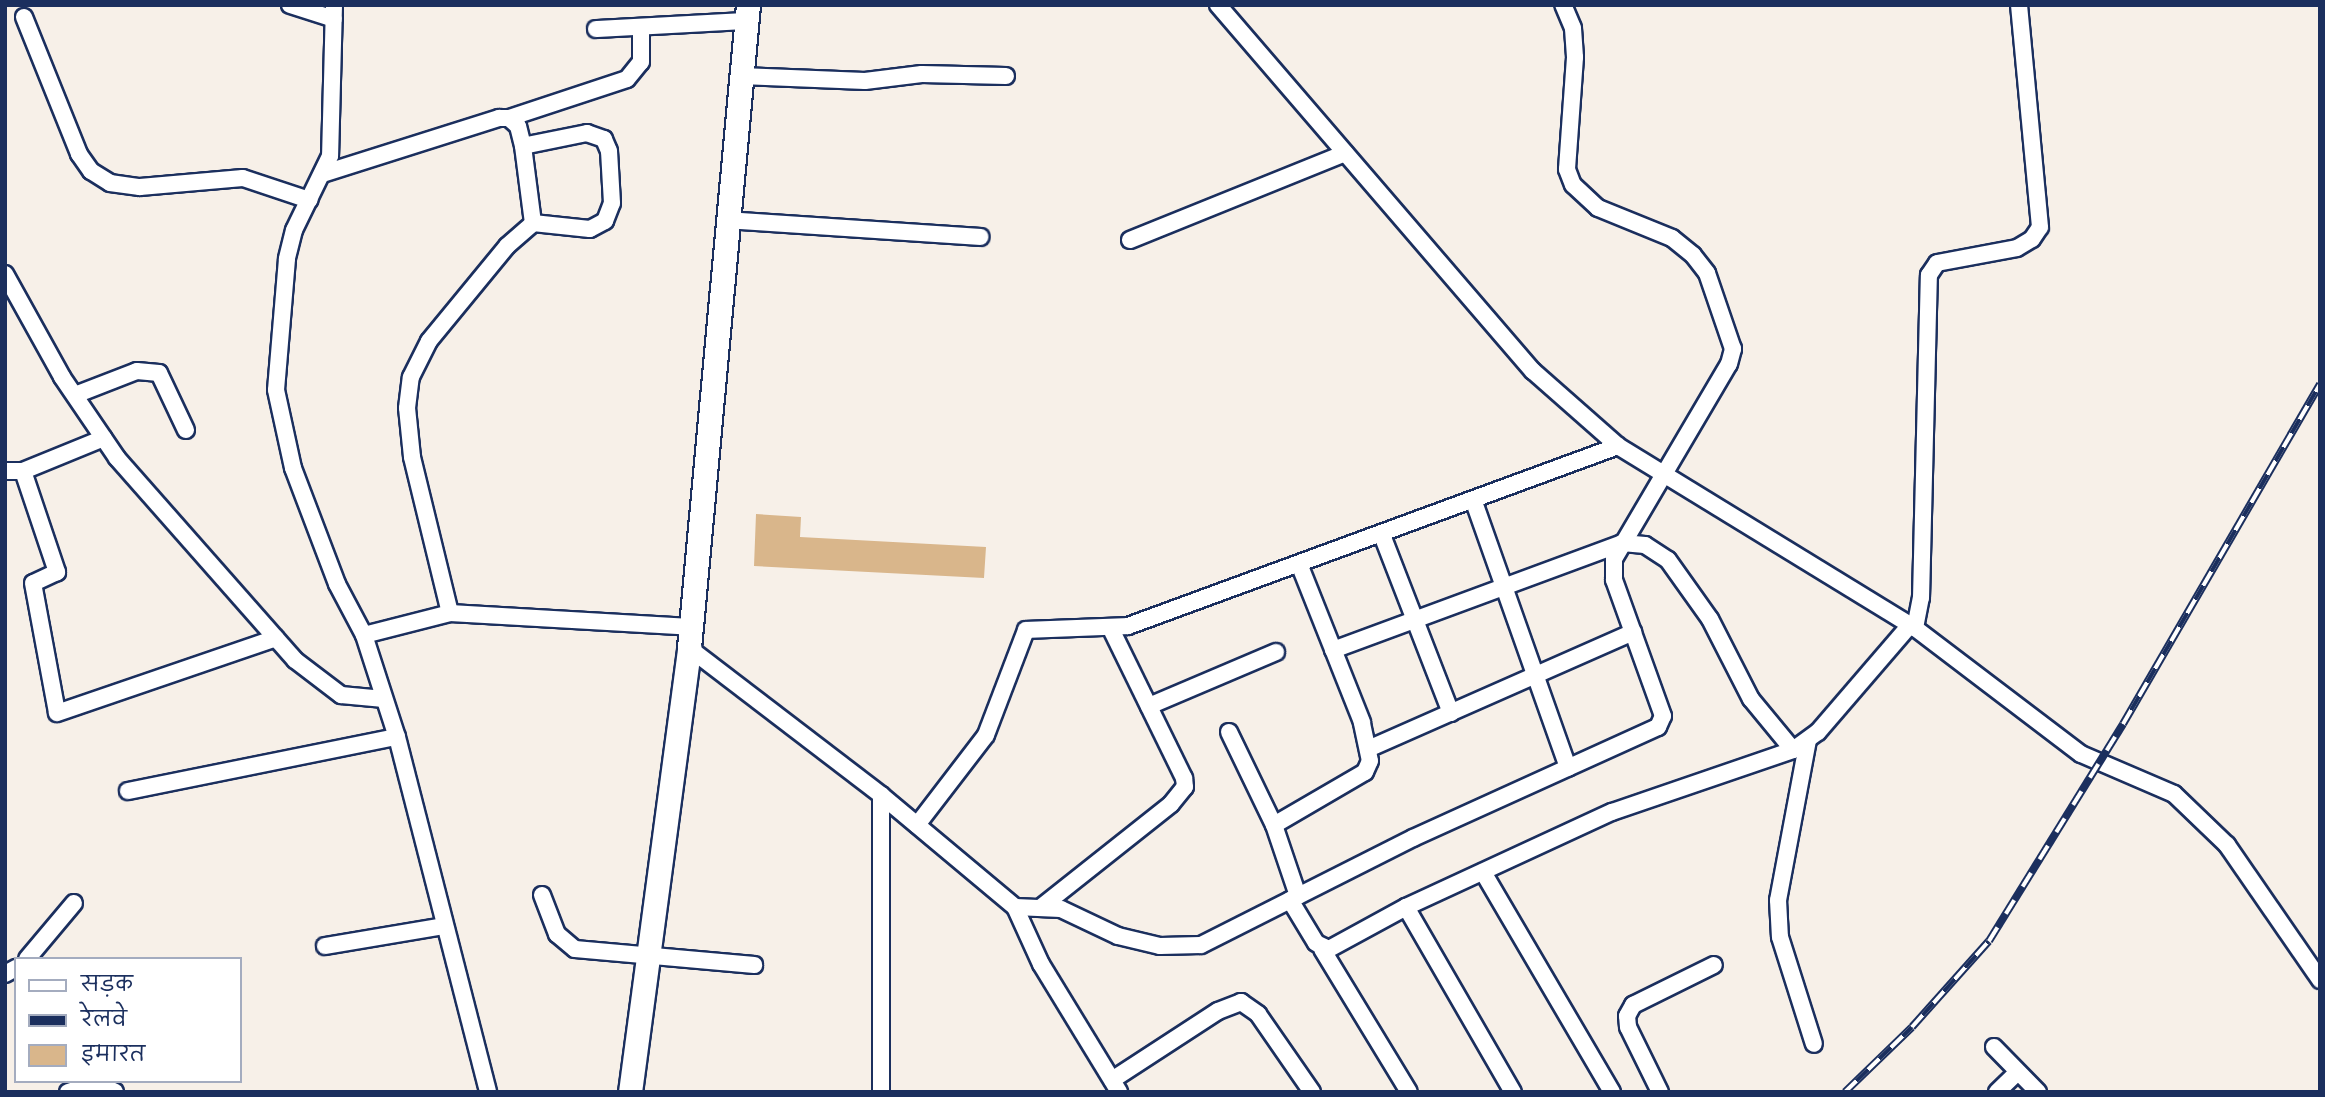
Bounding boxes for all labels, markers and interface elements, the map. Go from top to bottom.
legend [14,957,242,1083]
text: सड़क [81,972,133,997]
text: रेलवे [81,1007,127,1032]
text: इमारत [81,1042,145,1067]

